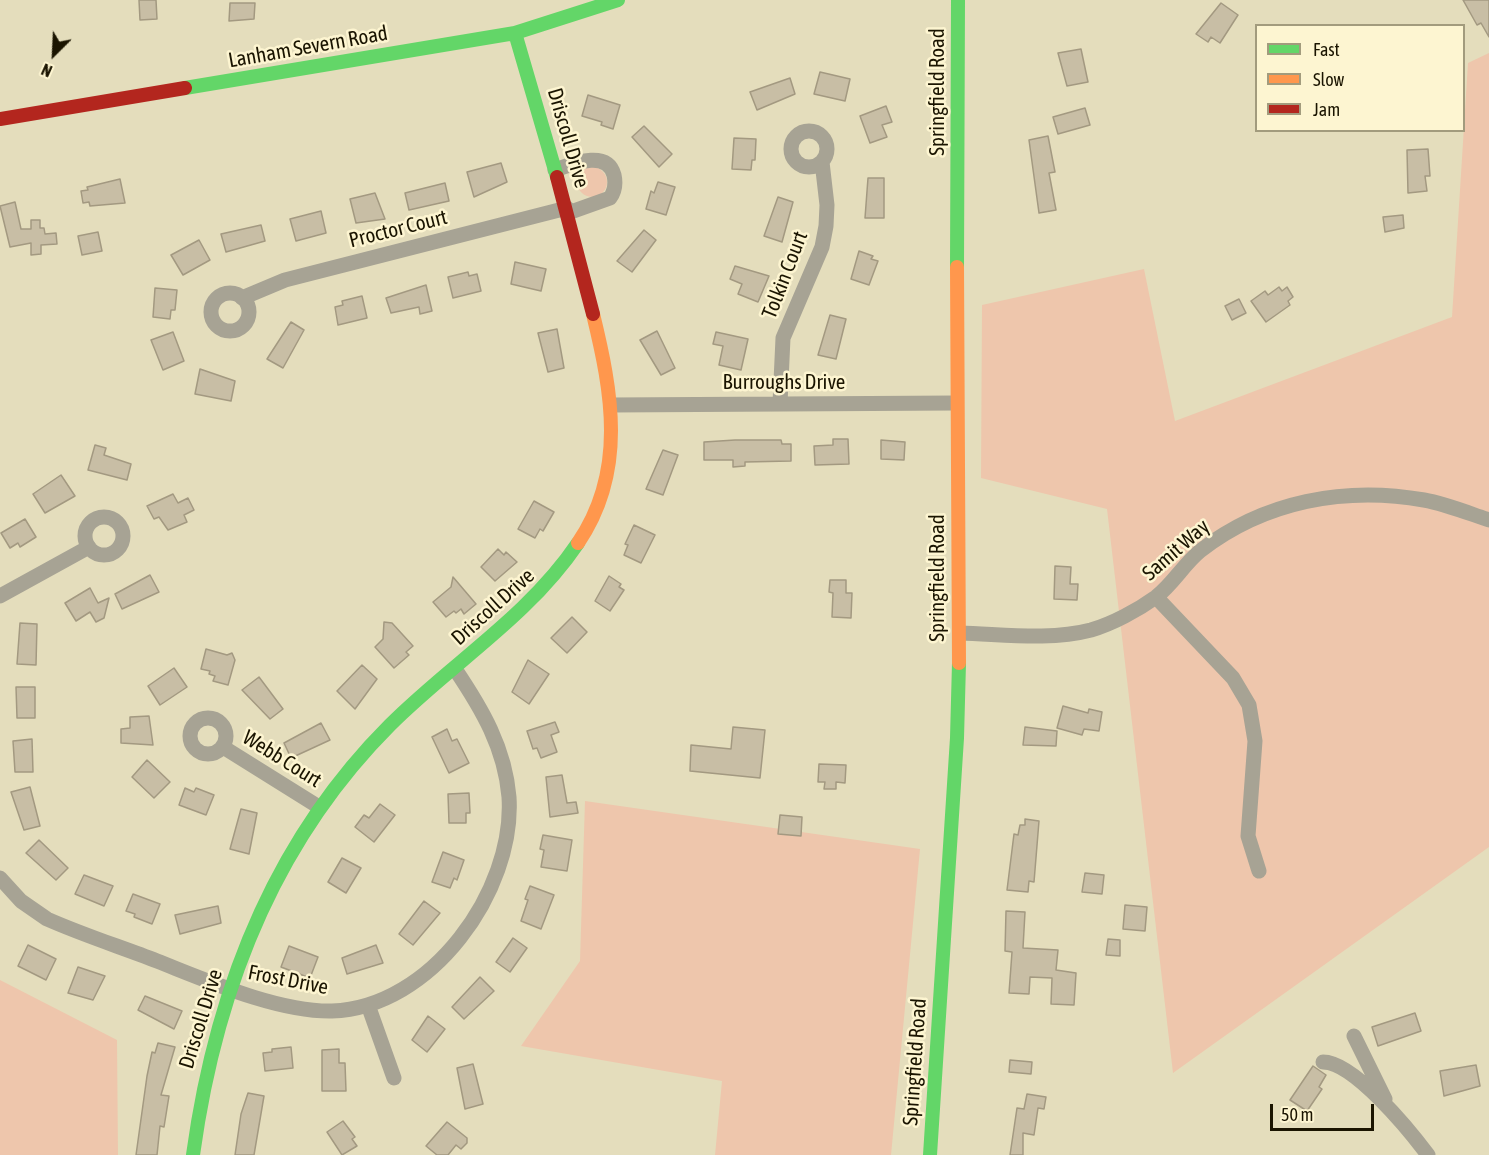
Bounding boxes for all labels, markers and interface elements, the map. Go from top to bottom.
street label: Lanham Severn Road [226,21,390,73]
north arrow [24,24,84,84]
legend [1255,24,1465,132]
street label: Springfield Road [924,28,950,156]
text: Fast [1313,39,1340,60]
text: N [39,60,55,81]
text: Slow [1313,69,1344,90]
street label: Driscoll Drive [542,85,594,191]
text: Jam [1313,99,1340,120]
street label: Proctor Court [346,205,450,253]
street label: Tolkin Court [757,228,813,322]
street label: Burroughs Drive [723,369,845,395]
street label: Springfield Road [924,514,950,642]
street label: Samit Way [1137,514,1215,586]
street label: Driscoll Drive [446,563,540,651]
street label: Webb Court [238,725,326,793]
street label: Frost Drive [246,960,330,1000]
street label: Driscoll Drive [174,966,228,1072]
street label: Springfield Road [898,998,932,1126]
scale bar [1273,1092,1376,1130]
text: 50 m [1281,1104,1313,1125]

